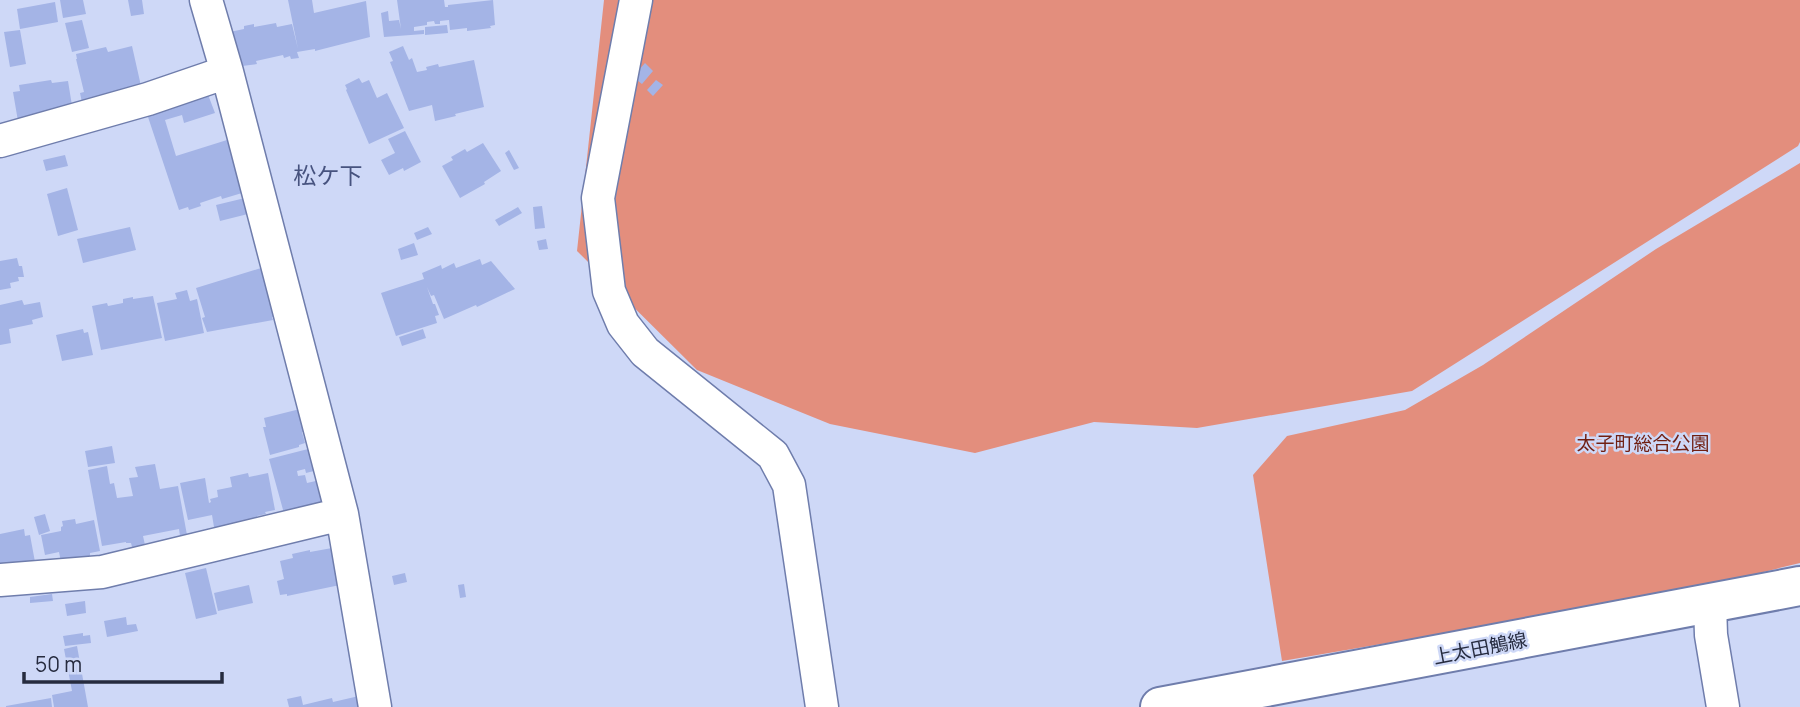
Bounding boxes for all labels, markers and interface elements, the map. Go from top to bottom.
district label: 松ケ下 [294,159,363,191]
park label: 太子町総合公園 [1576,430,1710,456]
street label: 上太田鵤線 [1431,626,1529,670]
scale bar [24,640,222,684]
text: 50 m [35,650,82,678]

